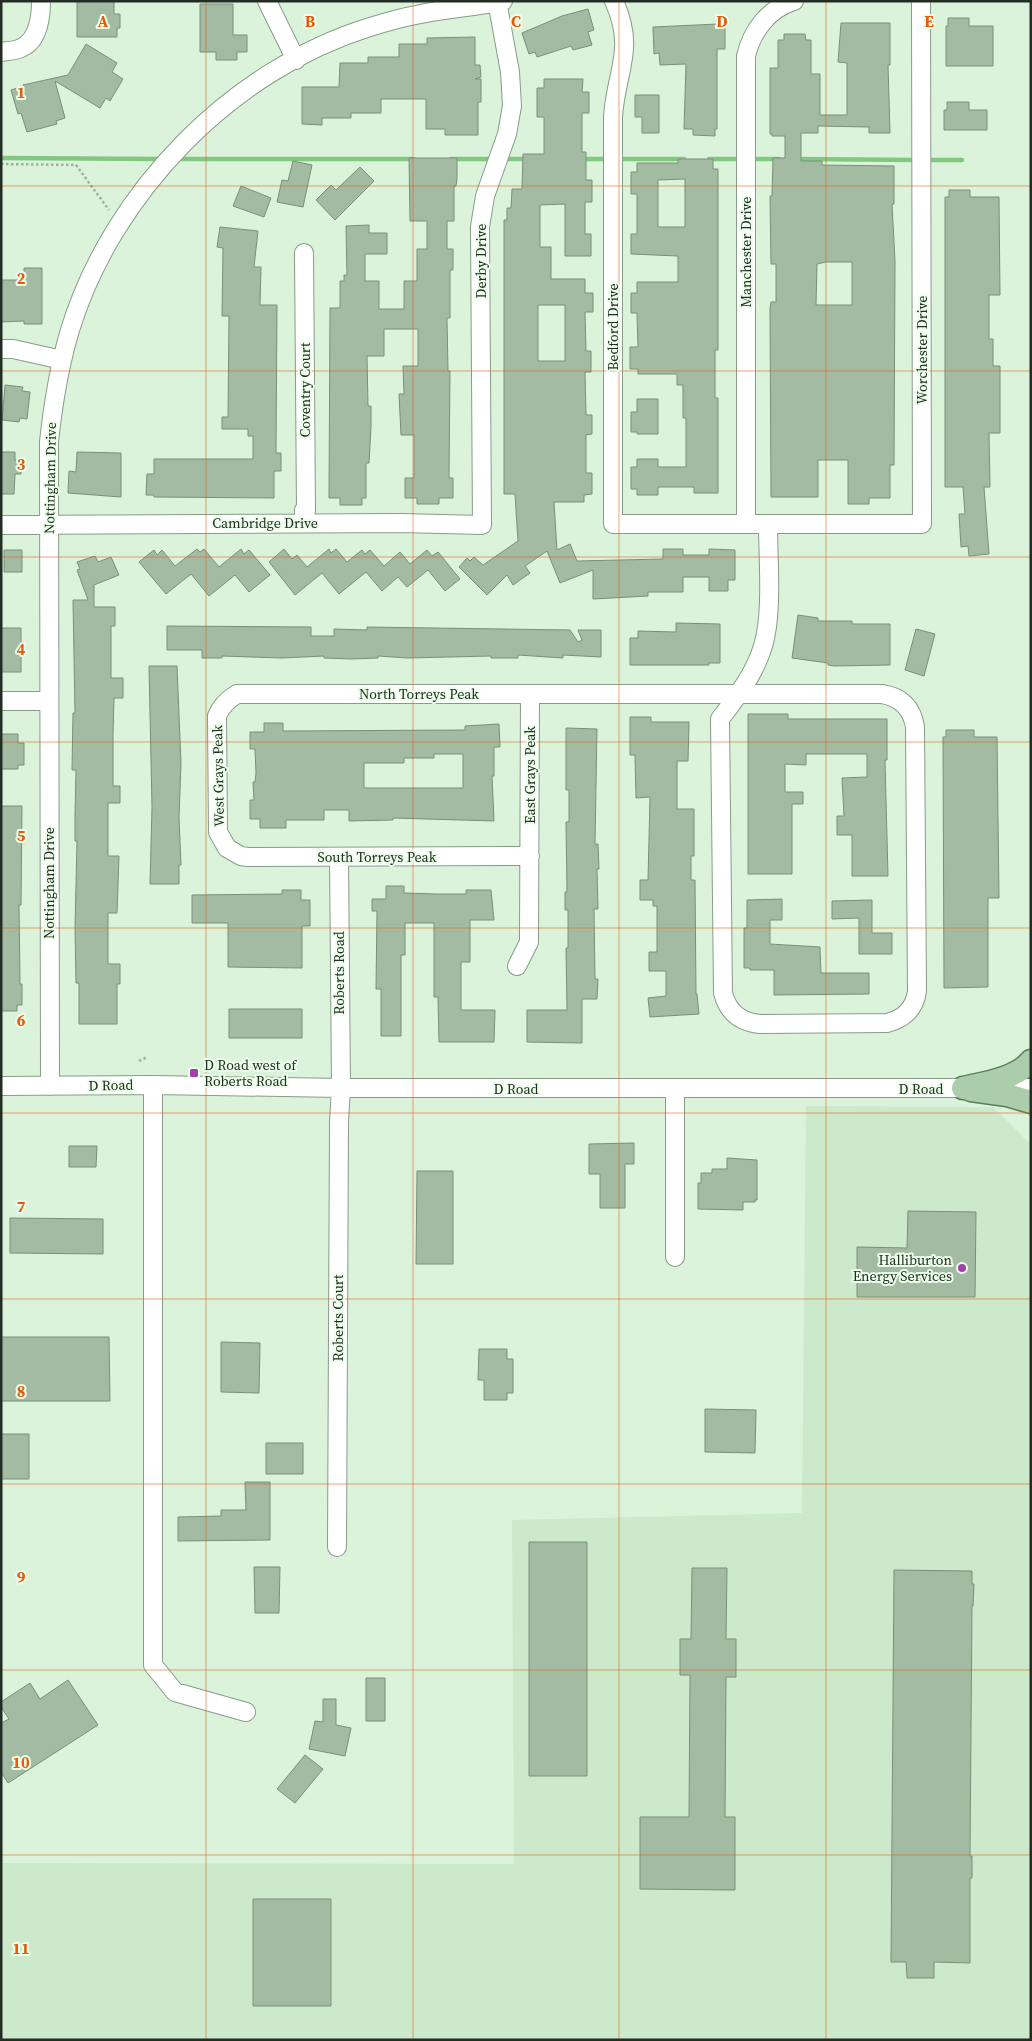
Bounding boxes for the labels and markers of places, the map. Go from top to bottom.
place label: D Road west of Roberts Road [204,1055,297,1091]
marker: D Road west of Roberts Road [188,1067,200,1079]
place label: Halliburton Energy Services [853,1250,953,1286]
marker: Halliburton Energy Services [956,1262,968,1274]

